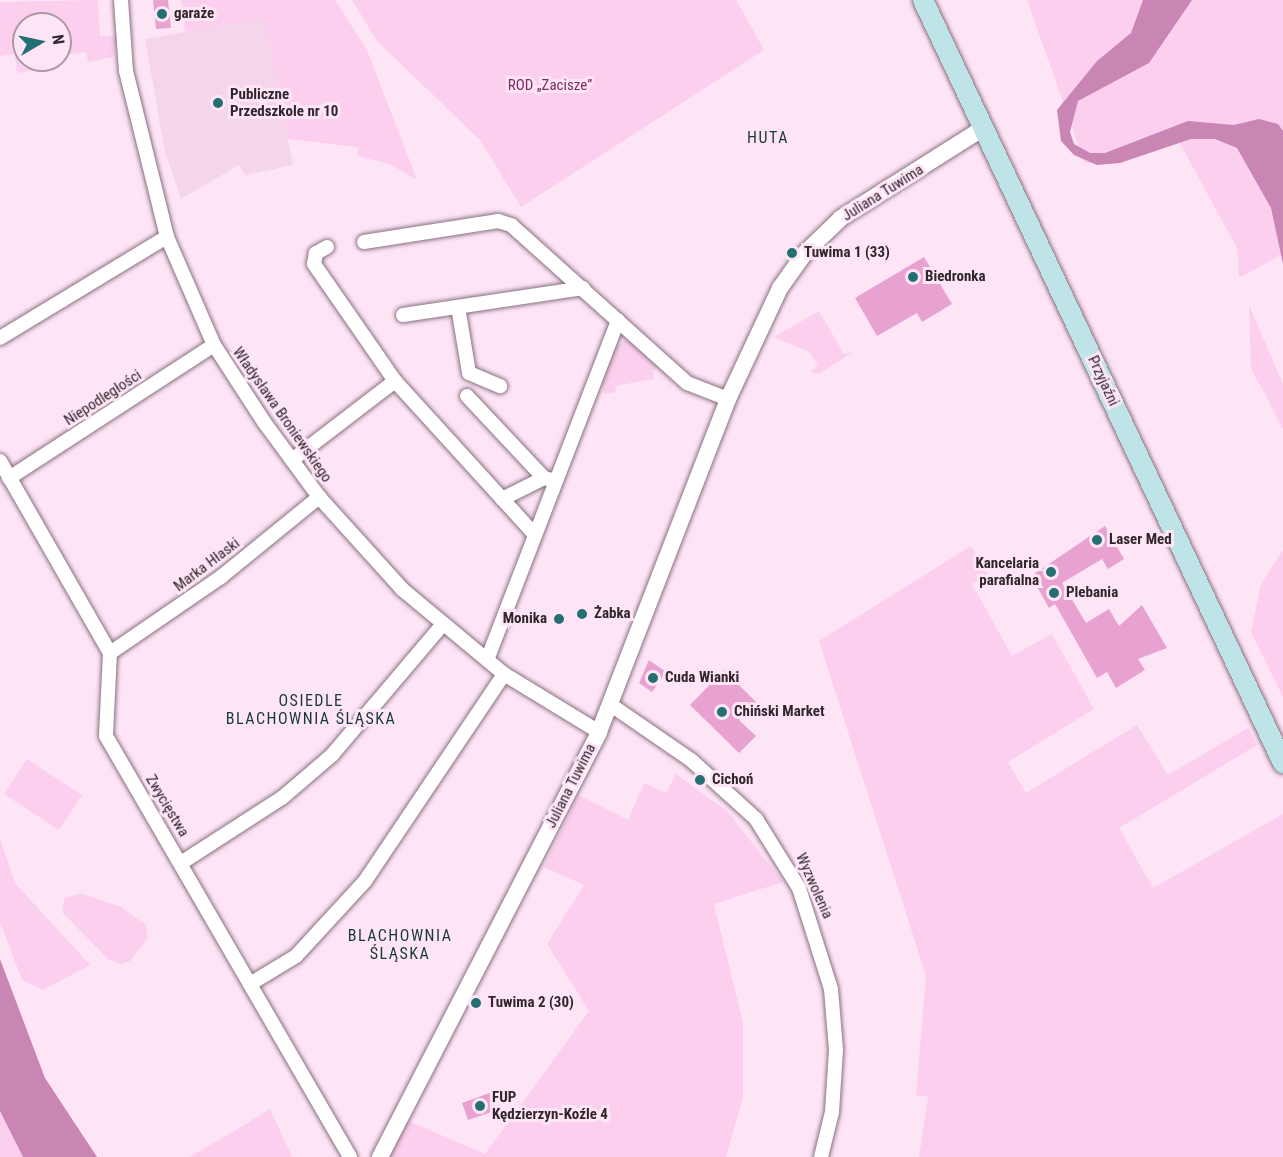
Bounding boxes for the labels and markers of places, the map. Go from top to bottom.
place label: garaże [174,5,214,23]
marker: garaże [155,7,169,21]
place label: Publiczne Przedszkole nr 10 [230,85,338,120]
marker: Publiczne Przedszkole nr 10 [211,96,225,110]
place label: Tuwima 1 (33) [804,244,890,262]
marker: Tuwima 1 (33) [785,246,799,260]
place label: Biedronka [925,268,986,286]
marker: Biedronka [906,270,920,284]
place label: Laser Med [1109,531,1172,549]
marker: Laser Med [1090,533,1104,547]
place label: Kancelaria parafialna [976,554,1039,589]
marker: Kancelaria parafialna [1044,565,1058,579]
place label: Plebania [1066,584,1118,602]
marker: Plebania [1047,586,1061,600]
place label: Żabka [594,605,631,623]
marker: Żabka [575,607,589,621]
place label: Monika [503,610,547,628]
marker: Monika [552,612,566,626]
place label: Cuda Wianki [665,669,739,687]
marker: Cuda Wianki [646,671,660,685]
place label: Chiński Market [734,703,825,721]
marker: Chiński Market [715,705,729,719]
place label: Cichoń [712,771,753,789]
marker: Cichoń [693,773,707,787]
place label: Tuwima 2 (30) [488,994,574,1012]
marker: Tuwima 2 (30) [469,996,483,1010]
place label: FUP Kędzierzyn-Koźle 4 [492,1088,608,1123]
marker: FUP Kędzierzyn-Koźle 4 [473,1099,487,1113]

